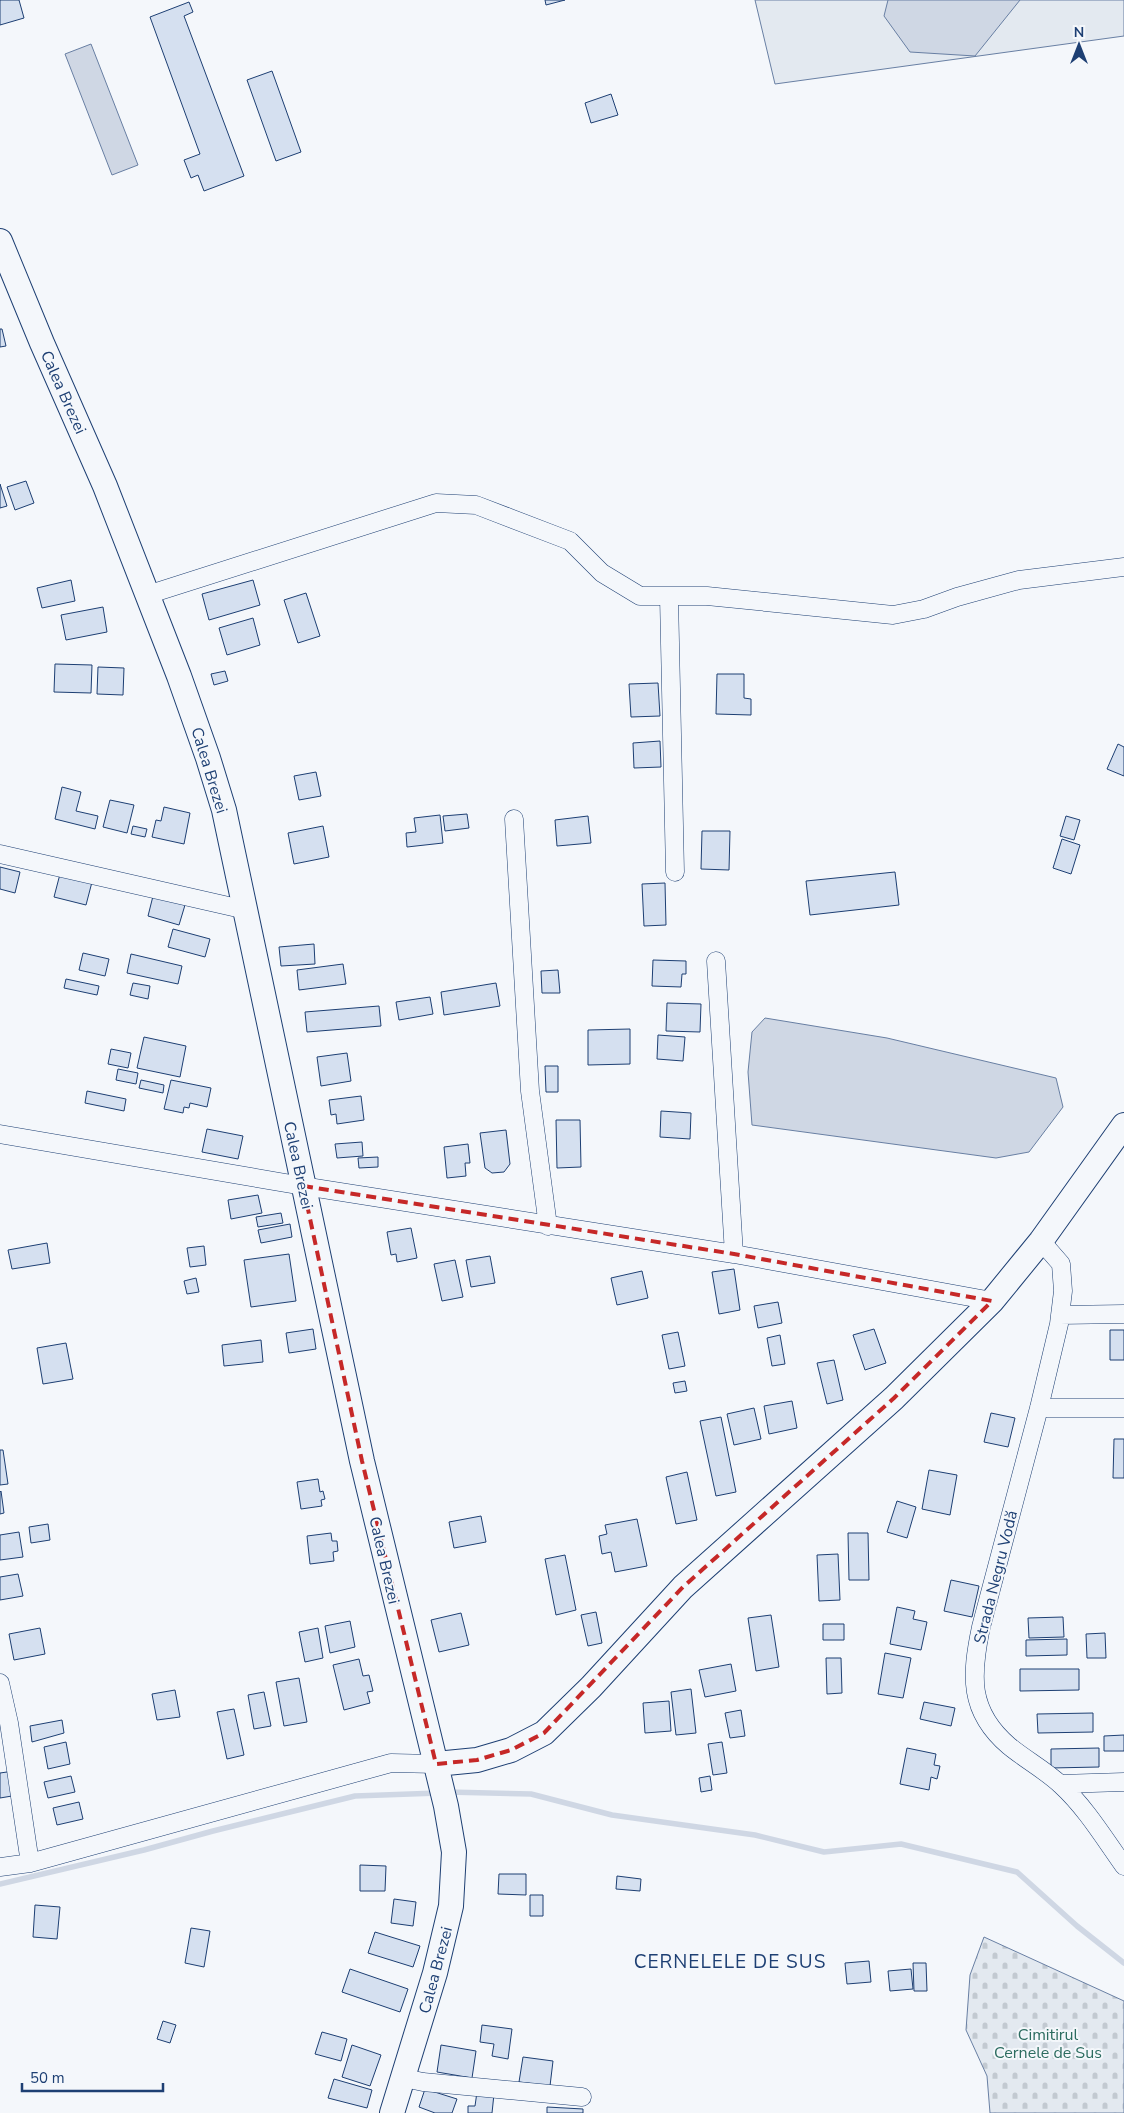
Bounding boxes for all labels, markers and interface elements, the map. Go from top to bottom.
north arrow [1054,20,1104,70]
text: N [1074,23,1084,42]
street label: Calea Brezei [35,347,91,438]
street label: Calea Brezei [185,724,233,816]
street label: Calea Brezei [278,1119,318,1211]
street label: Strada Negru Vodă [969,1508,1023,1646]
street label: Calea Brezei [363,1514,405,1606]
street label: Calea Brezei [414,1924,458,2016]
district label: CERNELELE DE SUS [634,1949,826,1975]
park label: Cimitirul Cernele de Sus [994,2024,1102,2064]
scale bar [22,2060,164,2092]
text: 50 m [30,2068,65,2088]

